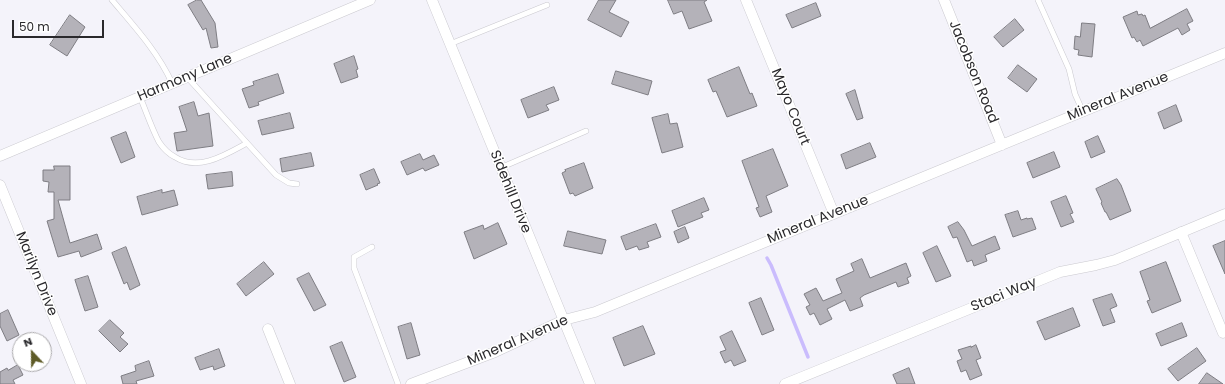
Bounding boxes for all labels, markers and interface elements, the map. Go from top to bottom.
scale bar [14,12,106,38]
text: 50 m [19,18,50,35]
street label: Jacobson Road [945,18,1001,126]
street label: Harmony Lane [135,50,235,106]
street label: Mayo Court [767,66,813,148]
street label: Mineral Avenue [1065,69,1171,125]
street label: Sidehill Drive [486,148,534,236]
street label: Mineral Avenue [765,192,871,248]
street label: Marilyn Drive [11,229,61,319]
street label: Staci Way [969,274,1039,316]
street label: Mineral Avenue [465,312,571,370]
north arrow [12,332,52,372]
text: N [21,333,35,351]

